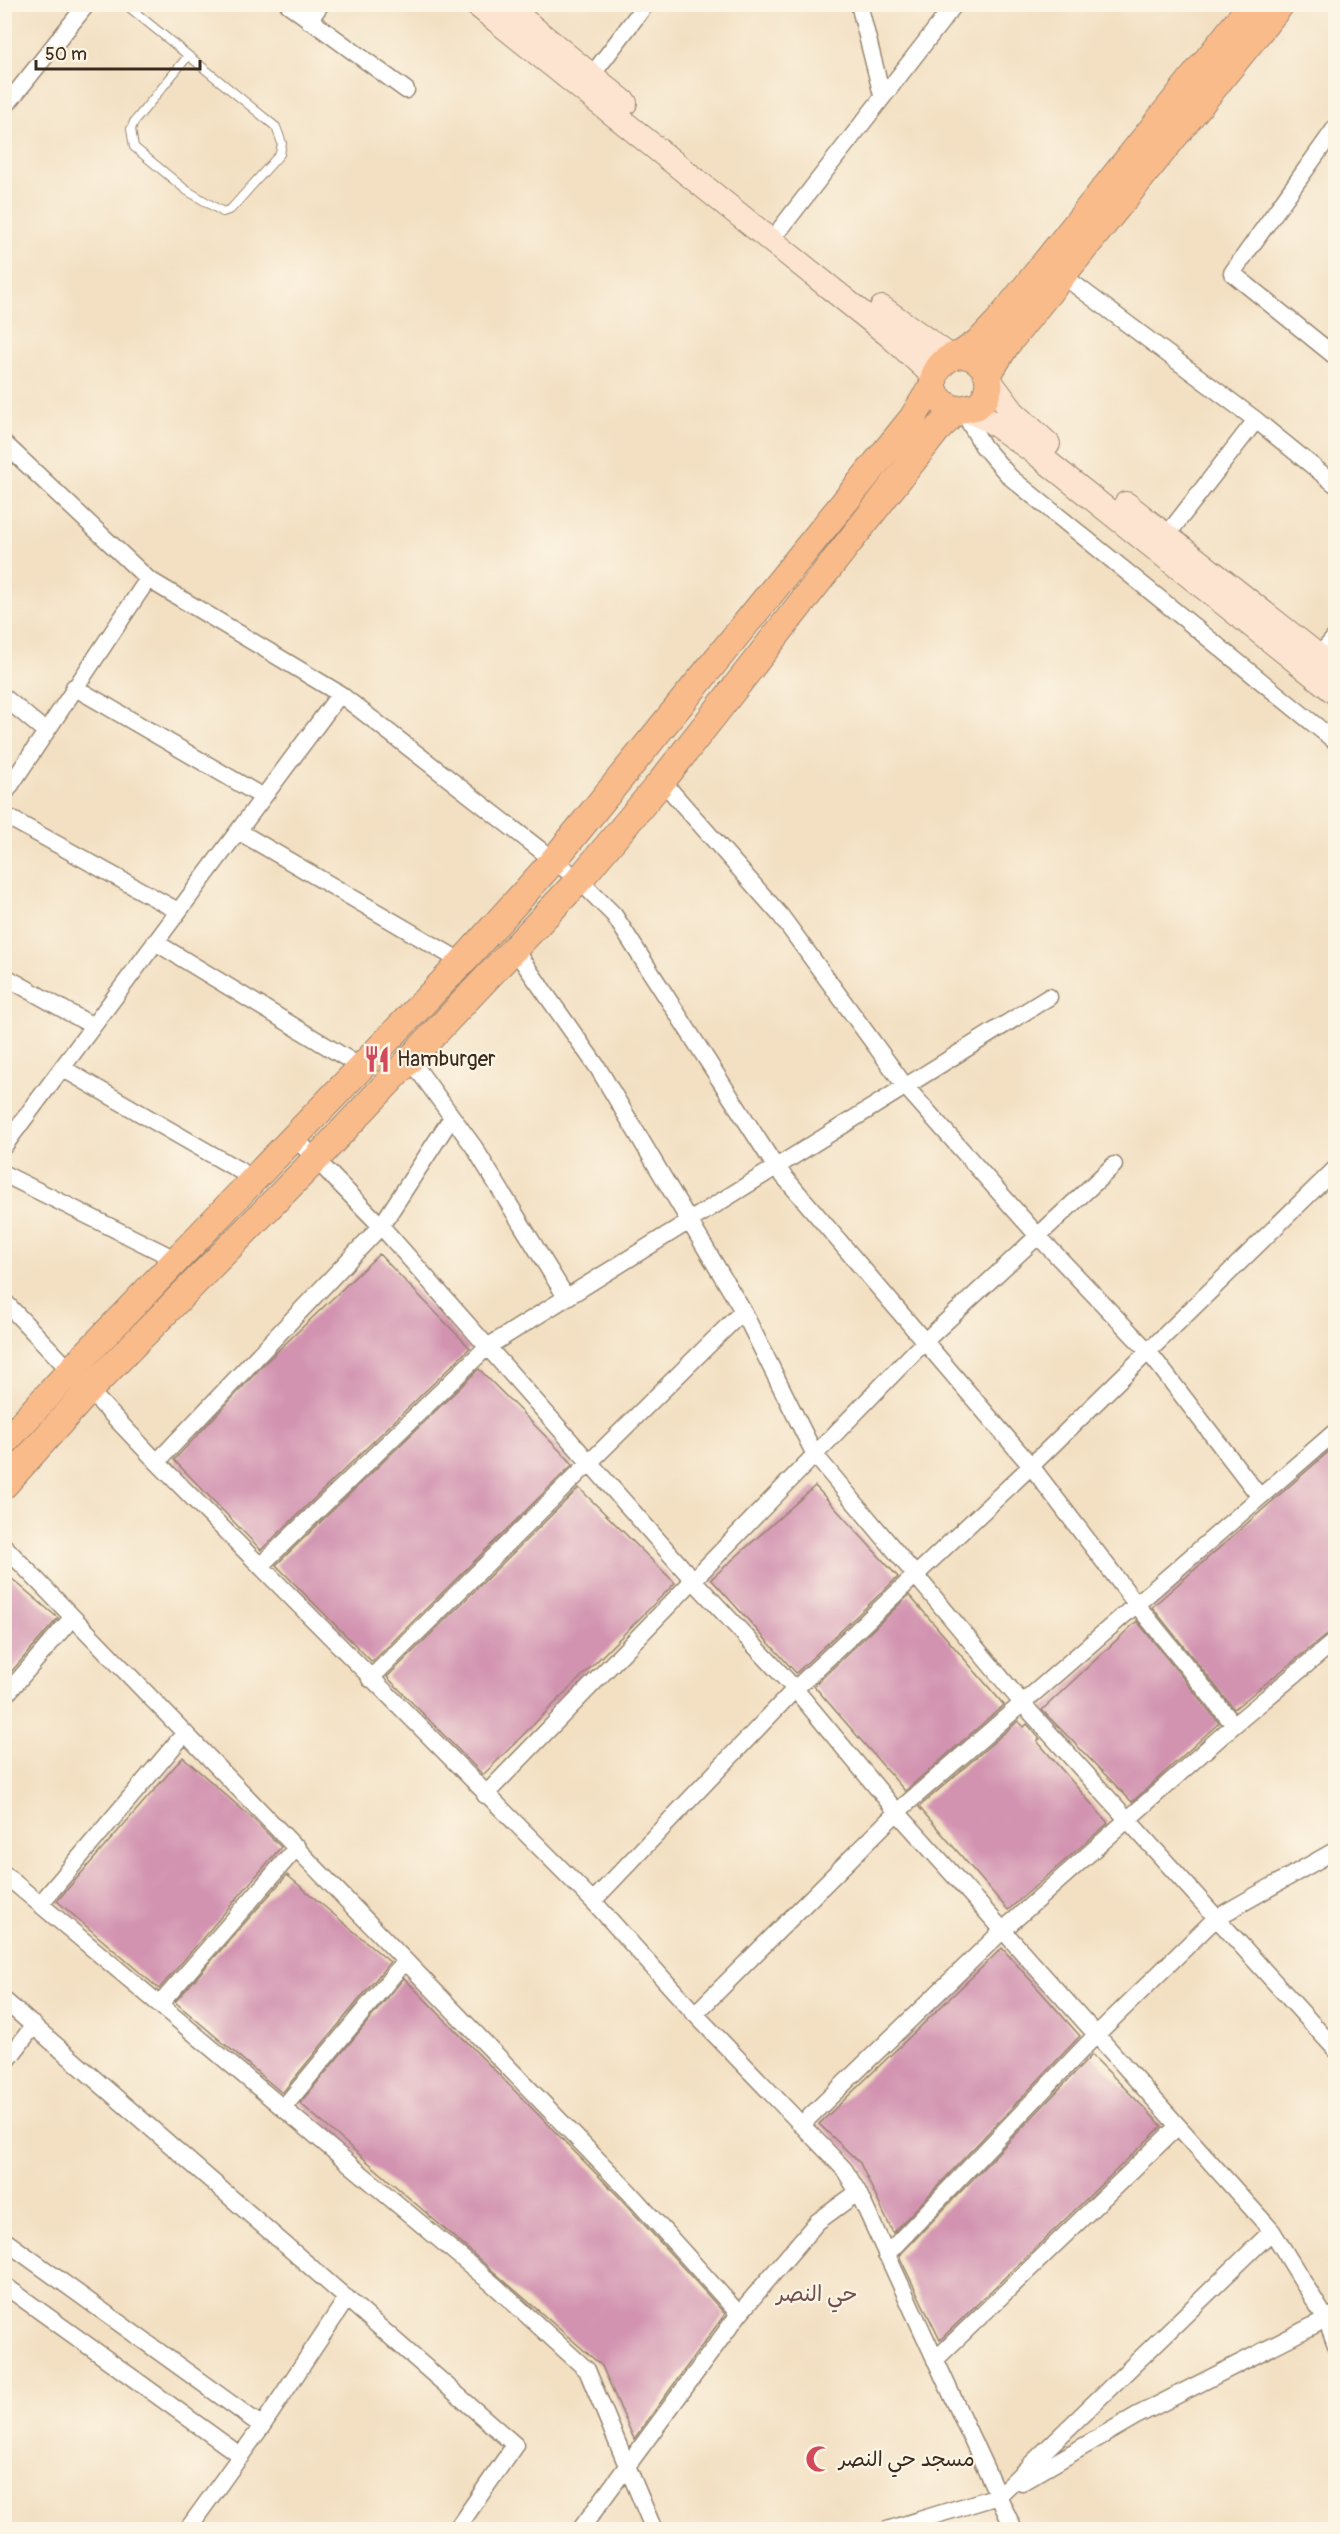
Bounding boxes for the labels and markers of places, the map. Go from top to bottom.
restaurant icon: Hamburger [362,1044,392,1074]
place label: Hamburger [397,1046,496,1073]
mosque icon: مسجد حي النصر [804,2444,834,2474]
place label: مسجد حي النصر [837,2446,975,2478]

